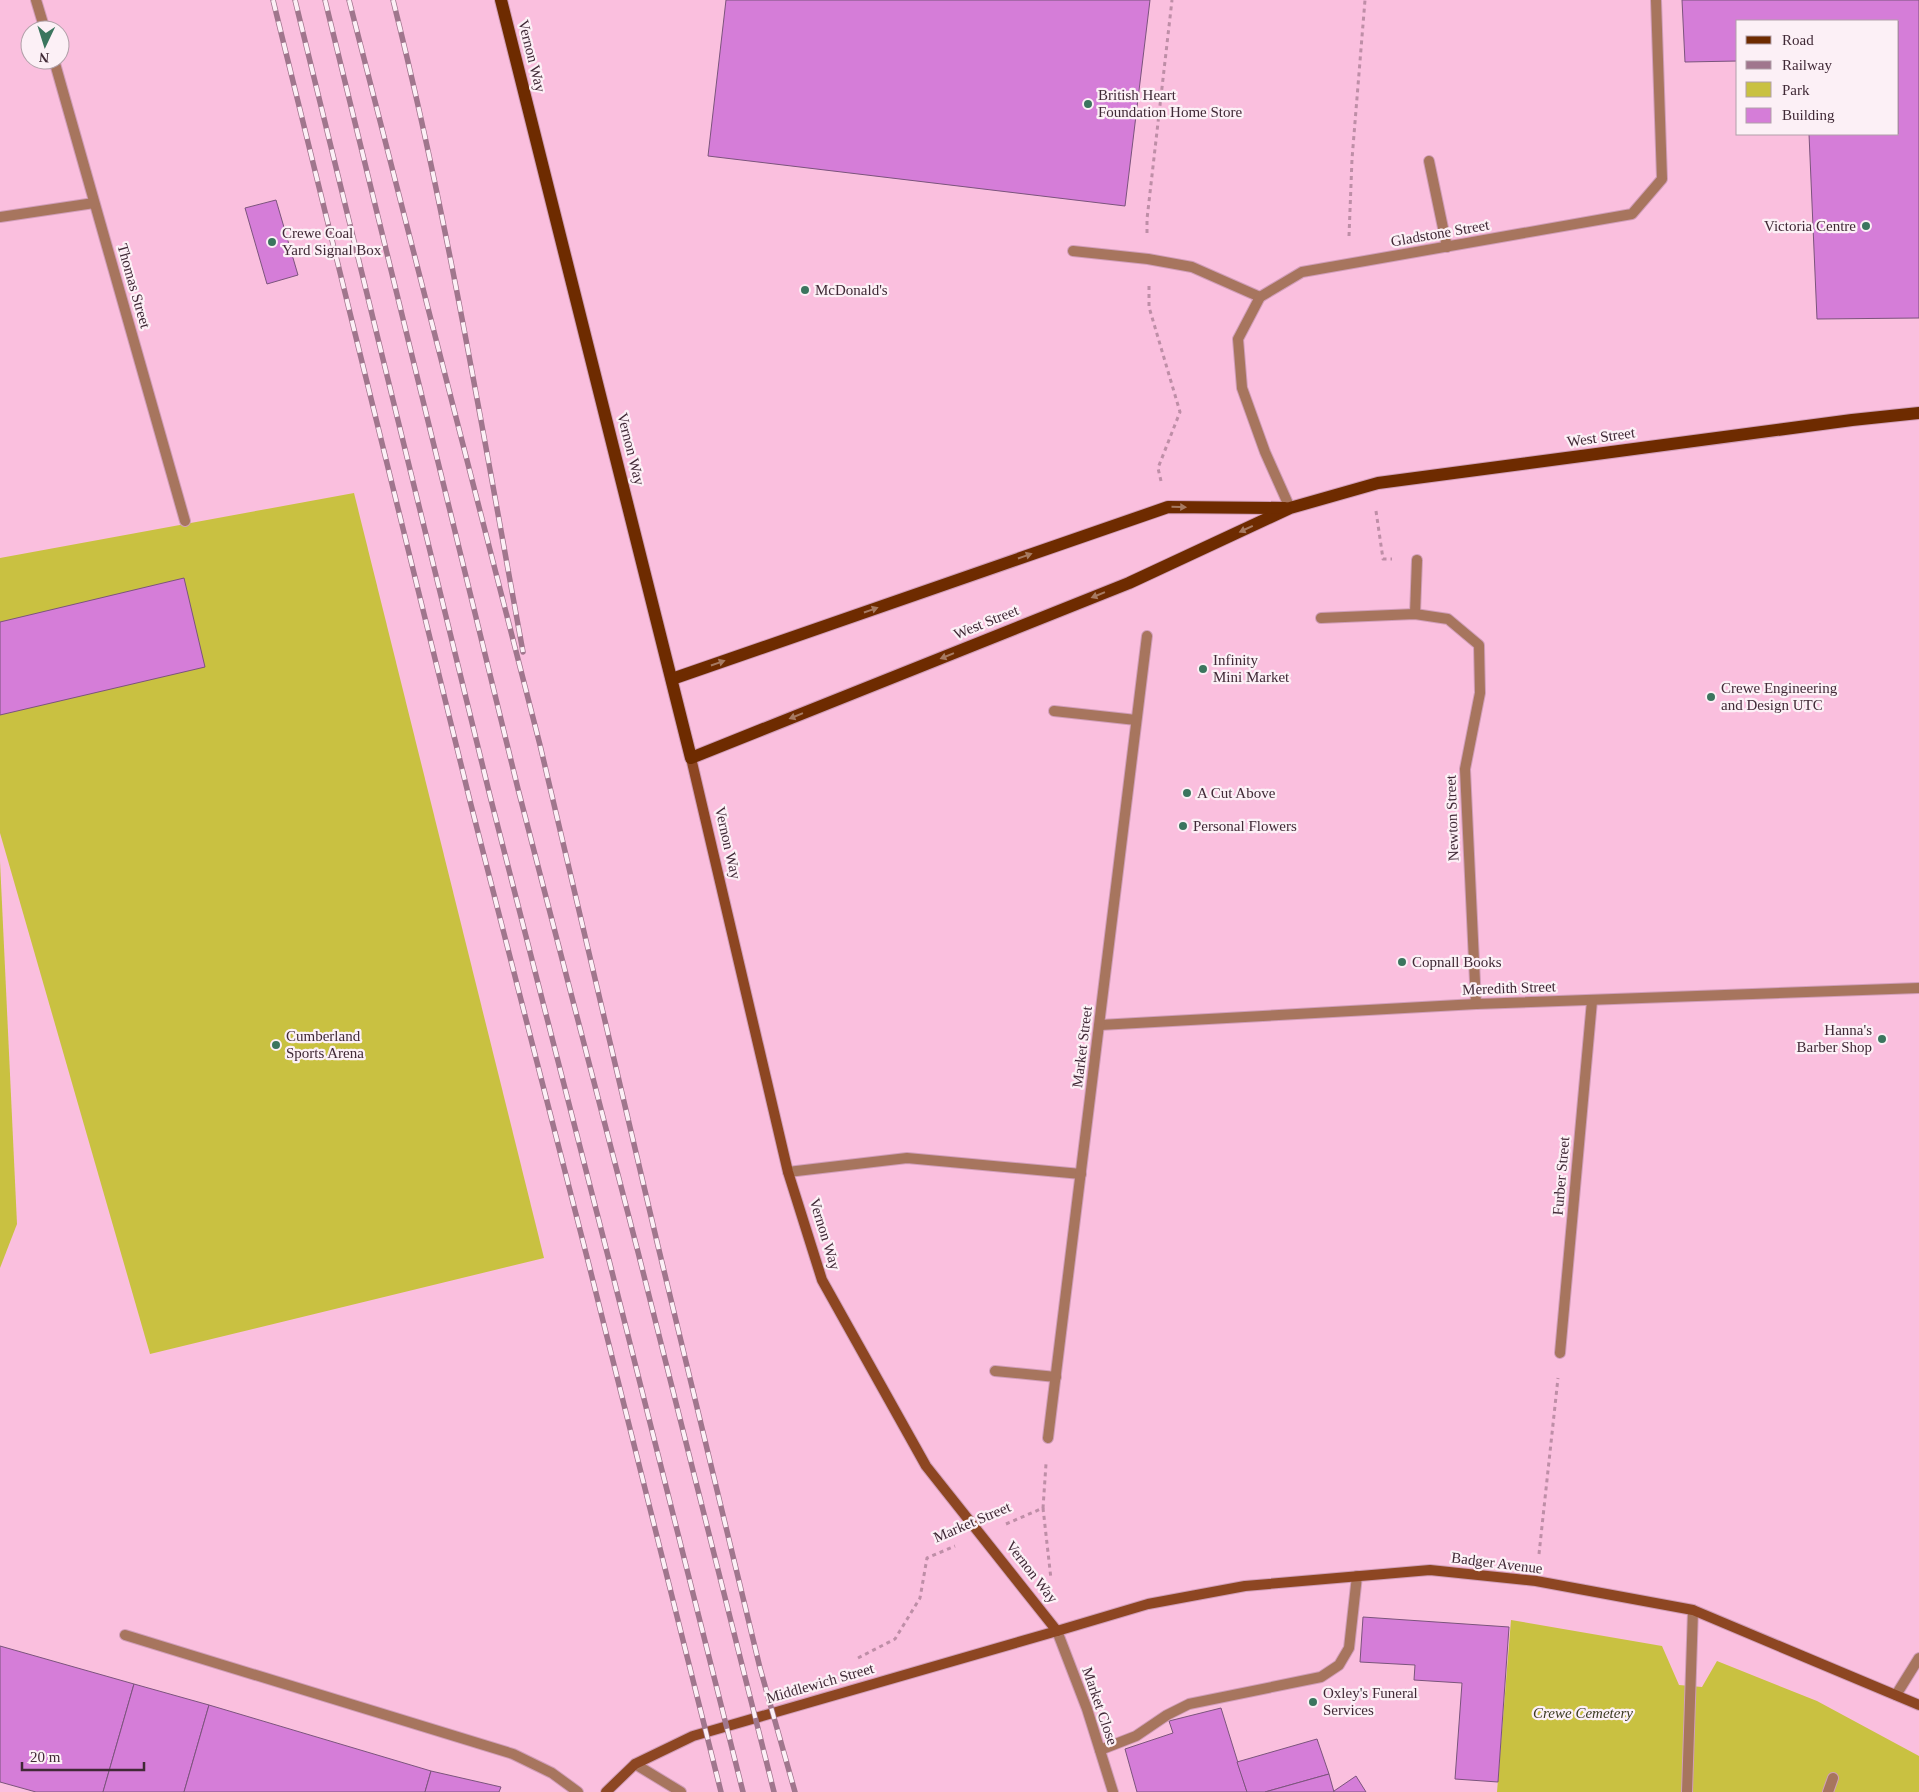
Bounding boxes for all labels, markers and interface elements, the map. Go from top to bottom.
street label: Vernon Way [515,18,549,94]
north arrow [20,20,70,70]
legend [1736,20,1899,135]
text: Road [1782,32,1814,48]
text: N [39,50,50,65]
text: Railway [1782,57,1832,73]
text: Park [1782,82,1810,98]
place label: British Heart Foundation Home Store [1098,87,1242,120]
marker: British Heart Foundation Home Store [1082,98,1094,110]
text: Building [1782,107,1835,123]
street label: Gladstone Street [1390,216,1491,250]
place label: Victoria Centre [1764,218,1856,234]
marker: Victoria Centre [1860,220,1872,232]
place label: Crewe Coal Yard Signal Box [282,225,382,258]
marker: Crewe Coal Yard Signal Box [266,236,278,248]
street label: Thomas Street [114,242,154,331]
place label: McDonald's [815,282,888,298]
marker: McDonald's [799,284,811,296]
street label: Vernon Way [614,411,648,487]
street label: West Street [1566,424,1637,450]
one-way arrow [1171,503,1187,511]
one-way arrow [1239,525,1253,533]
one-way arrow [1018,552,1033,560]
one-way arrow [1091,592,1105,600]
street label: West Street [951,601,1021,642]
one-way arrow [864,605,879,613]
one-way arrow [940,652,954,660]
place label: Infinity Mini Market [1213,652,1290,685]
one-way arrow [711,659,726,667]
marker: Infinity Mini Market [1197,663,1209,675]
place label: Crewe Engineering and Design UTC [1721,680,1838,713]
marker: Crewe Engineering and Design UTC [1705,691,1717,703]
one-way arrow [788,712,803,720]
street label: Newton Street [1442,774,1461,861]
place label: A Cut Above [1197,785,1276,801]
marker: A Cut Above [1181,787,1193,799]
street label: Vernon Way [712,805,744,881]
place label: Personal Flowers [1193,818,1297,834]
marker: Personal Flowers [1177,820,1189,832]
place label: Copnall Books [1412,954,1502,970]
marker: Copnall Books [1396,956,1408,968]
street label: Meredith Street [1462,978,1557,998]
street label: Market Street [1069,1004,1095,1089]
place label: Hanna's Barber Shop [1797,1022,1872,1055]
place label: Cumberland Sports Arena [286,1028,364,1061]
marker: Hanna's Barber Shop [1876,1033,1888,1045]
marker: Cumberland Sports Arena [270,1039,282,1051]
street label: Furber Street [1550,1135,1572,1216]
street label: Vernon Way [807,1196,844,1272]
street label: Market Street [931,1498,1014,1545]
street label: Vernon Way [1003,1538,1061,1606]
street label: Badger Avenue [1450,1549,1544,1577]
street label: Middlewich Street [764,1660,876,1706]
street label: Market Close [1079,1665,1121,1747]
place label: Oxley's Funeral Services [1323,1685,1418,1718]
marker: Oxley's Funeral Services [1307,1696,1319,1708]
park label: Crewe Cemetery [1533,1705,1633,1721]
scale bar [22,1740,145,1772]
text: 20 m [30,1749,61,1765]

